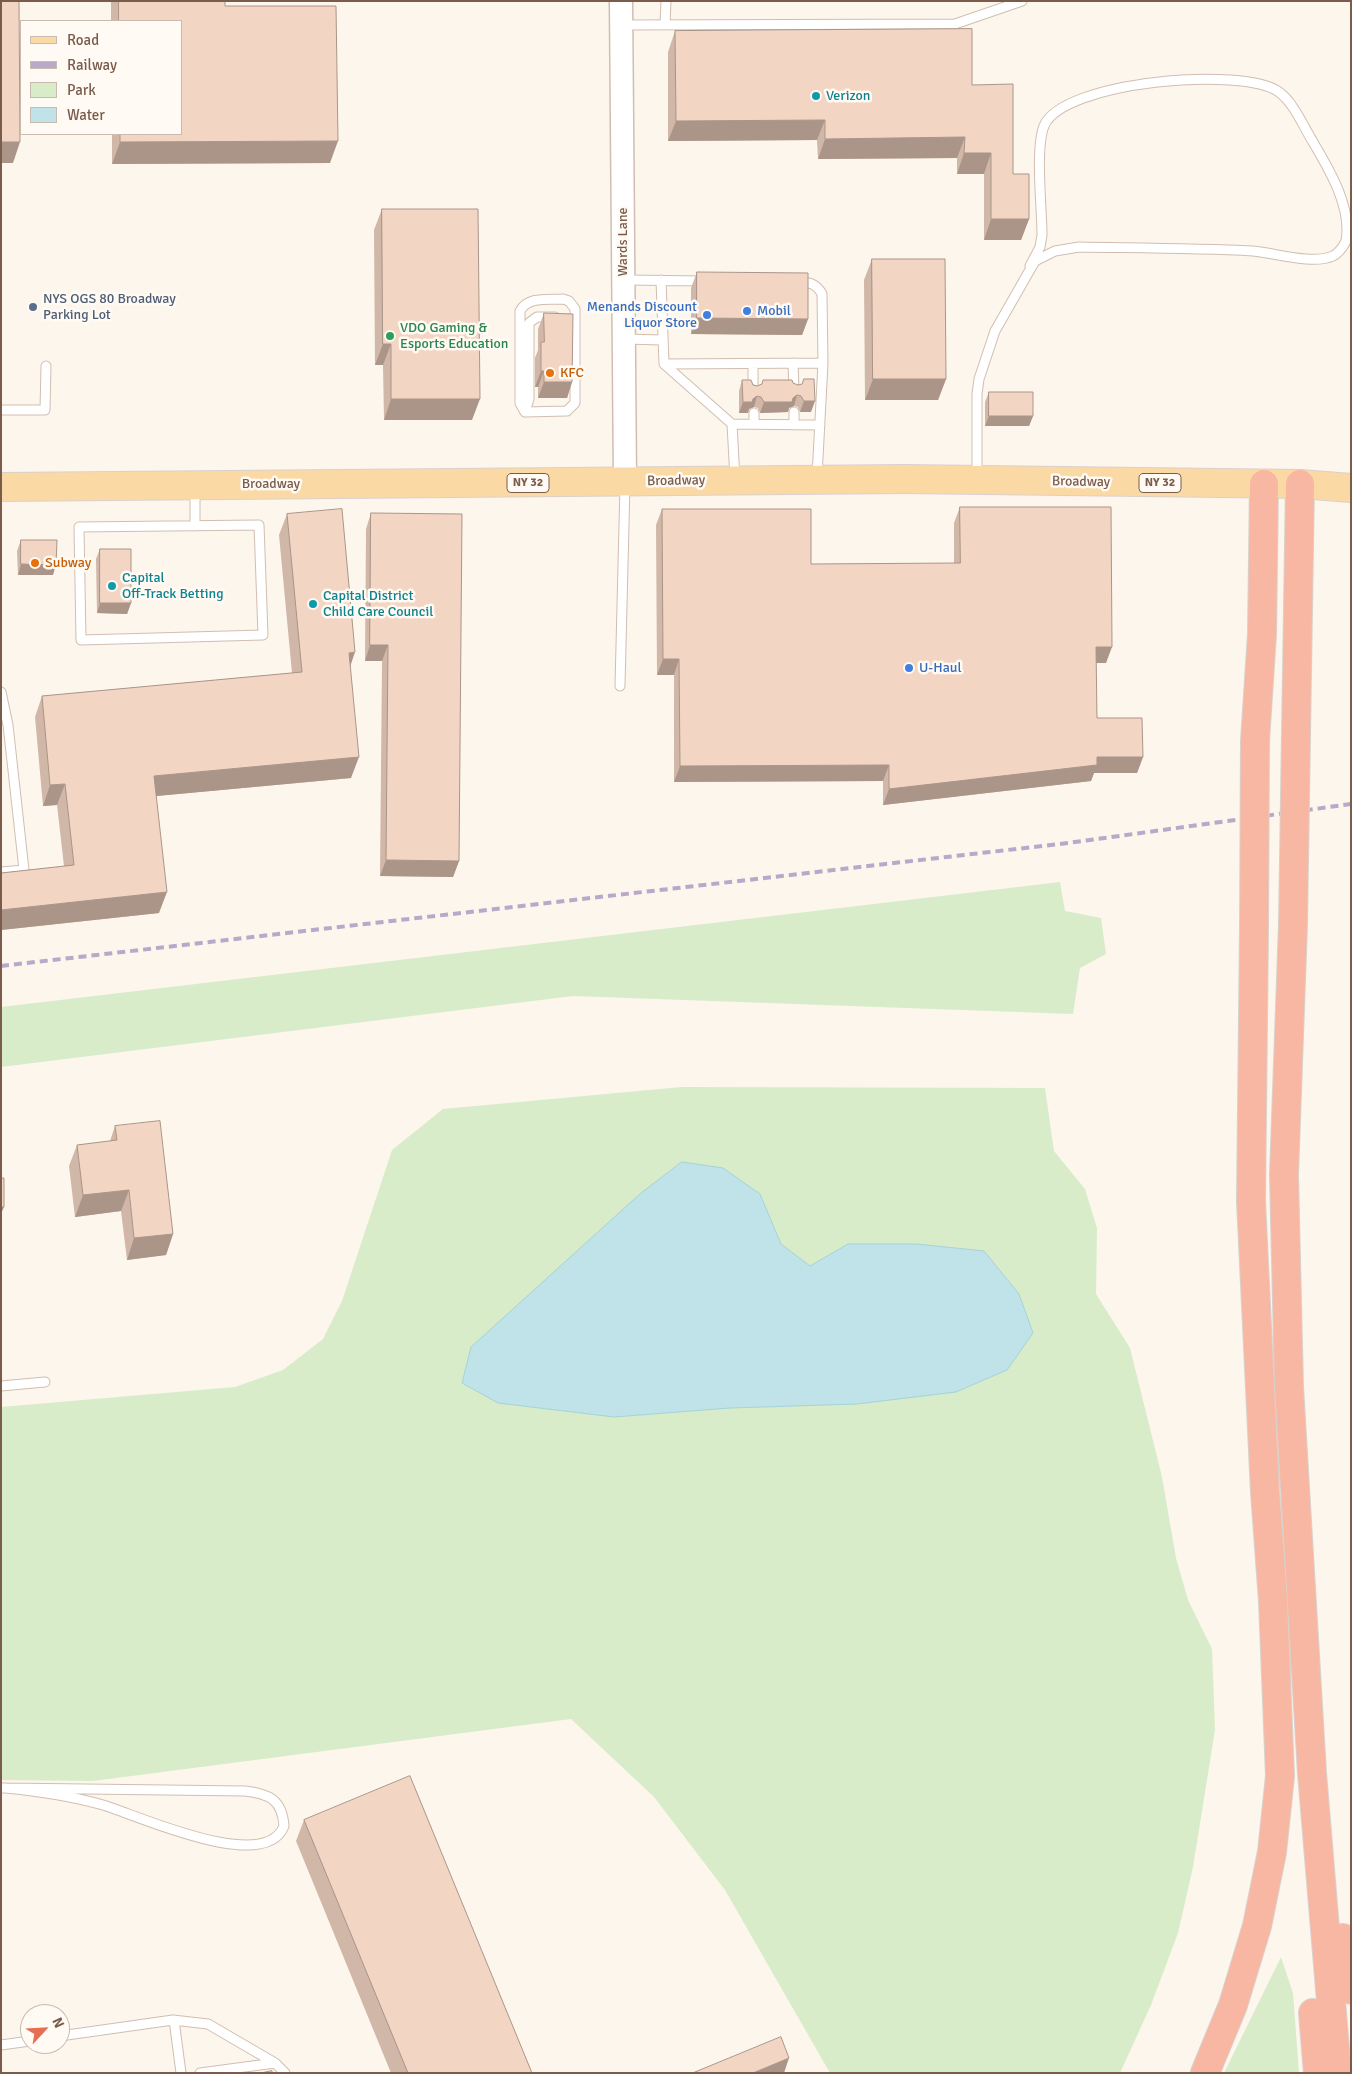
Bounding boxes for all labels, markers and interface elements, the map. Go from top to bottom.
legend [20,20,182,135]
text: Road [67,31,99,49]
text: Railway [67,56,117,74]
text: Park [67,81,96,99]
place label: Verizon [826,88,870,104]
marker: Verizon [810,90,822,102]
text: Water [67,106,105,124]
street label: Wards Lane [615,207,631,277]
place label: NYS OGS 80 Broadway Parking Lot [43,291,176,324]
place label: Menands Discount Liquor Store [587,299,697,332]
marker: NYS OGS 80 Broadway Parking Lot [27,301,39,313]
place label: Mobil [757,303,791,319]
marker: Mobil [741,305,753,317]
marker: Menands Discount Liquor Store [701,309,713,321]
place label: VDO Gaming & Esports Education [400,320,508,352]
marker: VDO Gaming & Esports Education [384,330,396,342]
place label: KFC [560,365,584,381]
marker: KFC [544,367,556,379]
street label: Broadway [647,472,705,490]
road number: NY 32 [507,473,549,492]
street label: Broadway [1052,473,1110,491]
road number: NY 32 [1139,473,1181,492]
street label: Broadway [242,476,300,492]
place label: Subway [45,555,91,571]
marker: Subway [29,557,41,569]
place label: Capital Off-Track Betting [122,570,224,602]
marker: Capital Off-Track Betting [106,580,118,592]
place label: Capital District Child Care Council [323,588,433,620]
marker: Capital District Child Care Council [307,598,319,610]
place label: U-Haul [919,660,962,676]
marker: U-Haul [903,662,915,674]
north arrow [20,2004,70,2054]
text: N [48,2015,68,2031]

